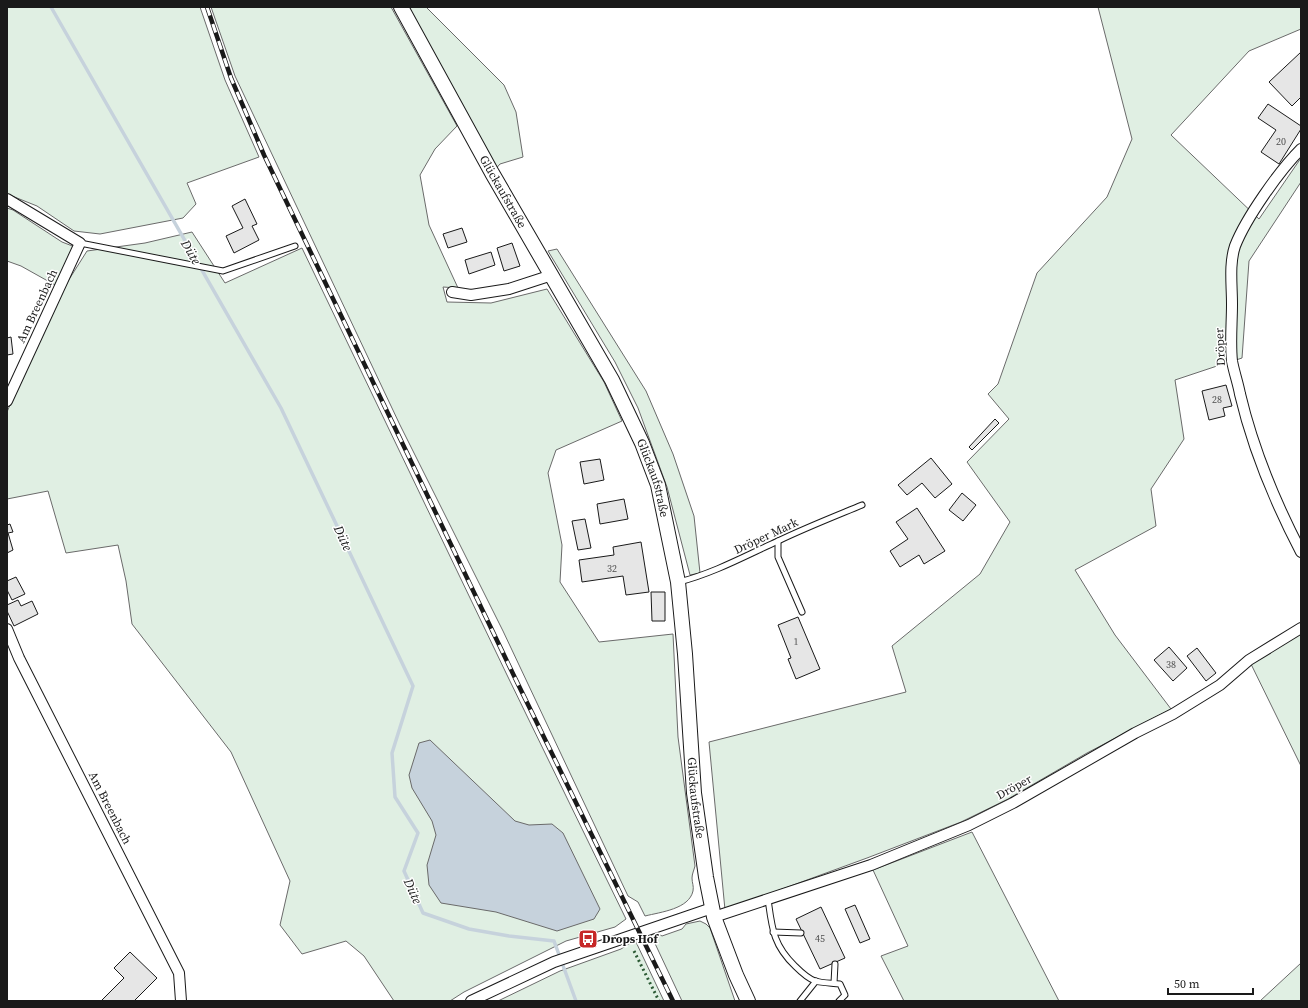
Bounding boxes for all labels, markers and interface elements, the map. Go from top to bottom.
house number: 20 [1276,135,1286,148]
street label: Glückaufstraße [476,152,530,231]
water label: Düte [177,236,205,268]
street label: Am Breenbach [13,267,61,345]
street label: Dröper [1211,328,1229,366]
house number: 28 [1212,393,1222,406]
street label: Glückaufstraße [633,436,672,518]
street label: Dröper Mark [731,514,801,558]
water label: Düte [329,522,357,554]
house number: 32 [607,562,617,575]
house number: 1 [794,635,799,648]
house number: 38 [1166,658,1176,671]
street label: Glückaufstraße [684,757,708,840]
street label: Am Breenbach [85,769,135,847]
street label: Dröper [993,771,1035,803]
water label: Düte [400,875,426,907]
bus stop icon: Drops Hof [577,928,599,950]
place label: Drops Hof [602,931,659,947]
house number: 45 [815,932,825,945]
scale bar [1168,970,1253,996]
text: 50 m [1174,976,1200,992]

